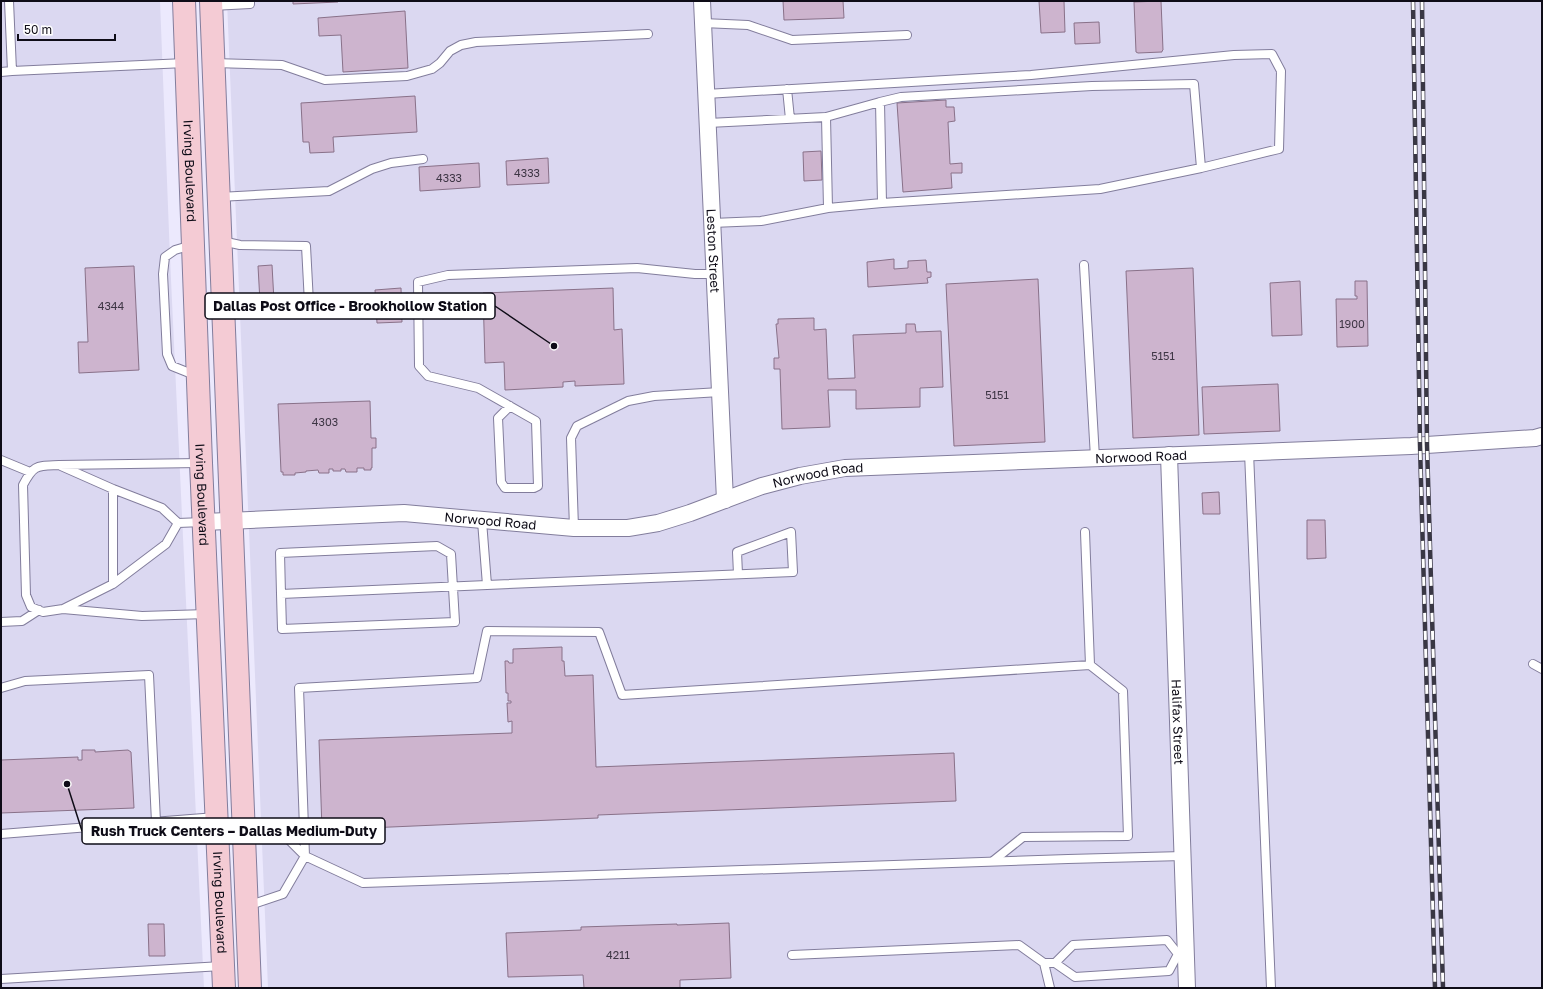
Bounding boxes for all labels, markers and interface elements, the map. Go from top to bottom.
scale bar [18,16,115,42]
text: 50 m [24,22,52,37]
street label: Irving Boulevard [180,119,200,222]
house number: 4333 [514,166,540,179]
house number: 4333 [436,171,462,184]
street label: Leston Street [704,208,723,293]
callout: Dallas Post Office - Brookhollow Station [205,293,495,319]
text: Dallas Post Office - Brookhollow Station [213,297,487,314]
house number: 4344 [98,299,125,312]
house number: 1900 [1339,317,1365,330]
house number: 5151 [1151,349,1175,362]
house number: 5151 [985,388,1009,401]
house number: 4303 [312,415,338,428]
street label: Irving Boulevard [192,443,213,546]
street label: Norwood Road [1095,447,1187,466]
street label: Norwood Road [771,459,864,491]
street label: Norwood Road [444,509,537,533]
street label: Halifax Street [1169,679,1187,765]
callout: Rush Truck Centers – Dallas Medium-Duty [82,818,385,844]
text: Rush Truck Centers – Dallas Medium-Duty [91,822,378,839]
street label: Irving Boulevard [210,851,230,954]
house number: 4211 [606,948,630,961]

